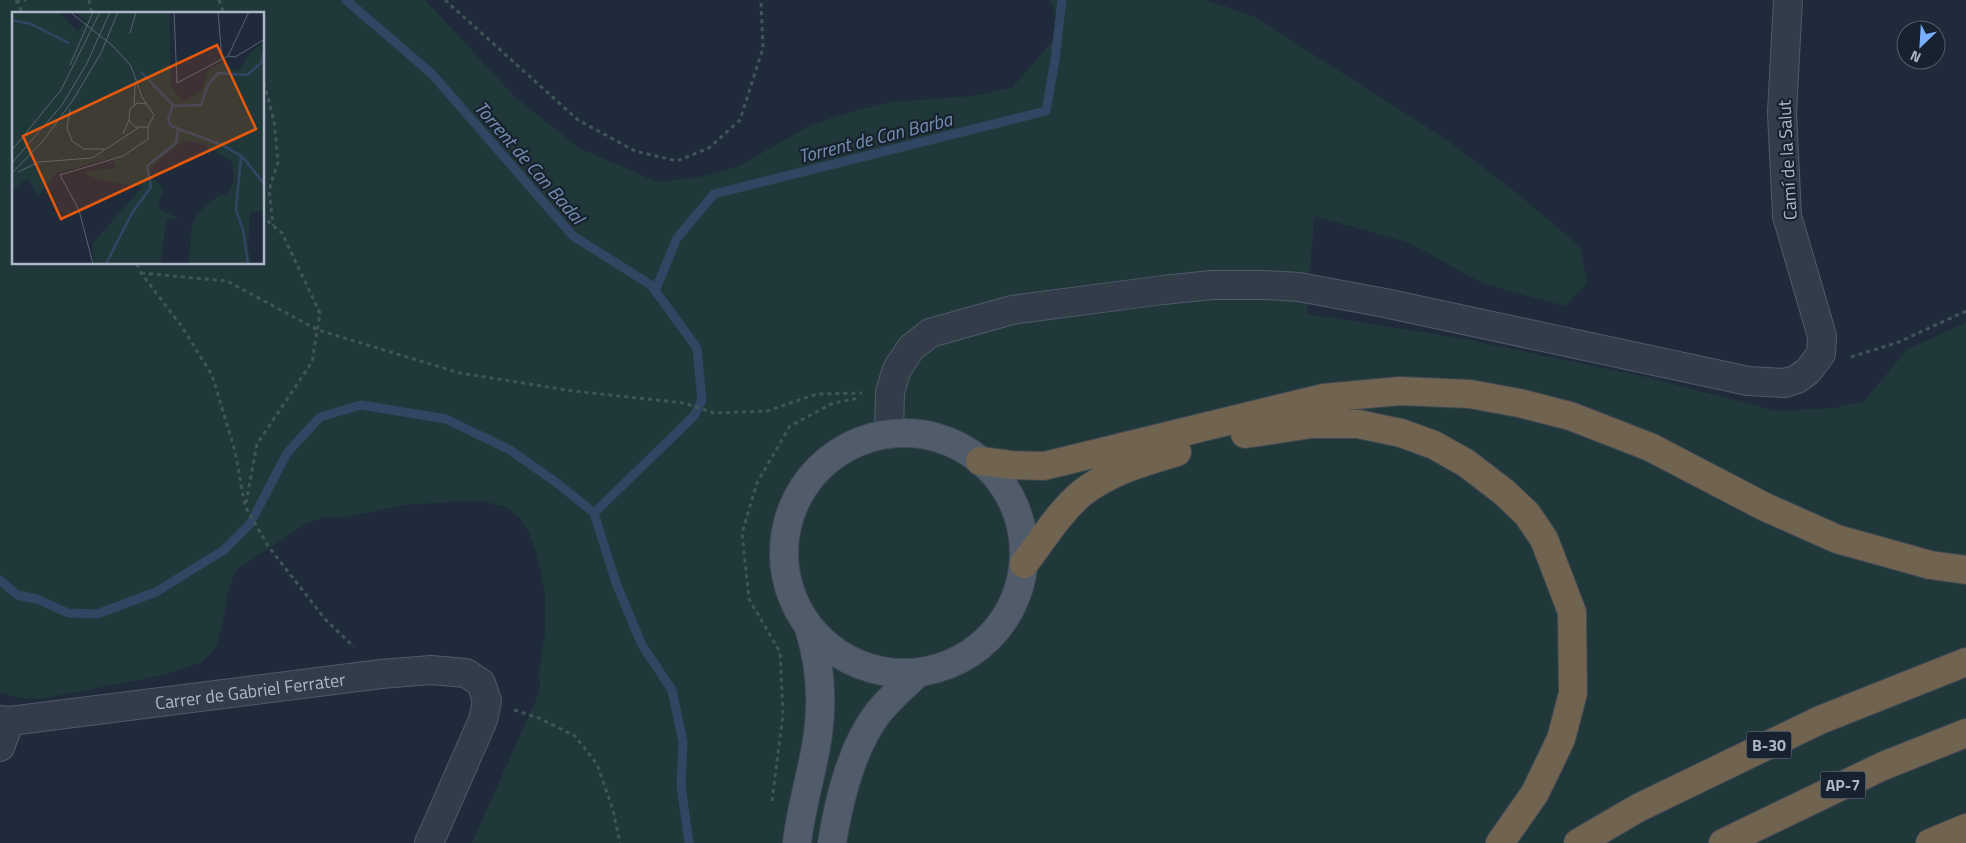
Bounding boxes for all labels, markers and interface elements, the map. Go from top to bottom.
inset map [12,12,265,265]
north arrow [1896,20,1946,70]
text: N [1906,46,1924,69]
water label: Torrent de Can Badal [468,94,593,232]
street label: Camí de la Salut [1770,99,1804,221]
water label: Torrent de Can Barba [795,104,956,170]
street label: Carrer de Gabriel Ferrater [153,665,347,716]
road number: B-30 [1746,732,1792,758]
road number: AP-7 [1820,772,1866,798]

